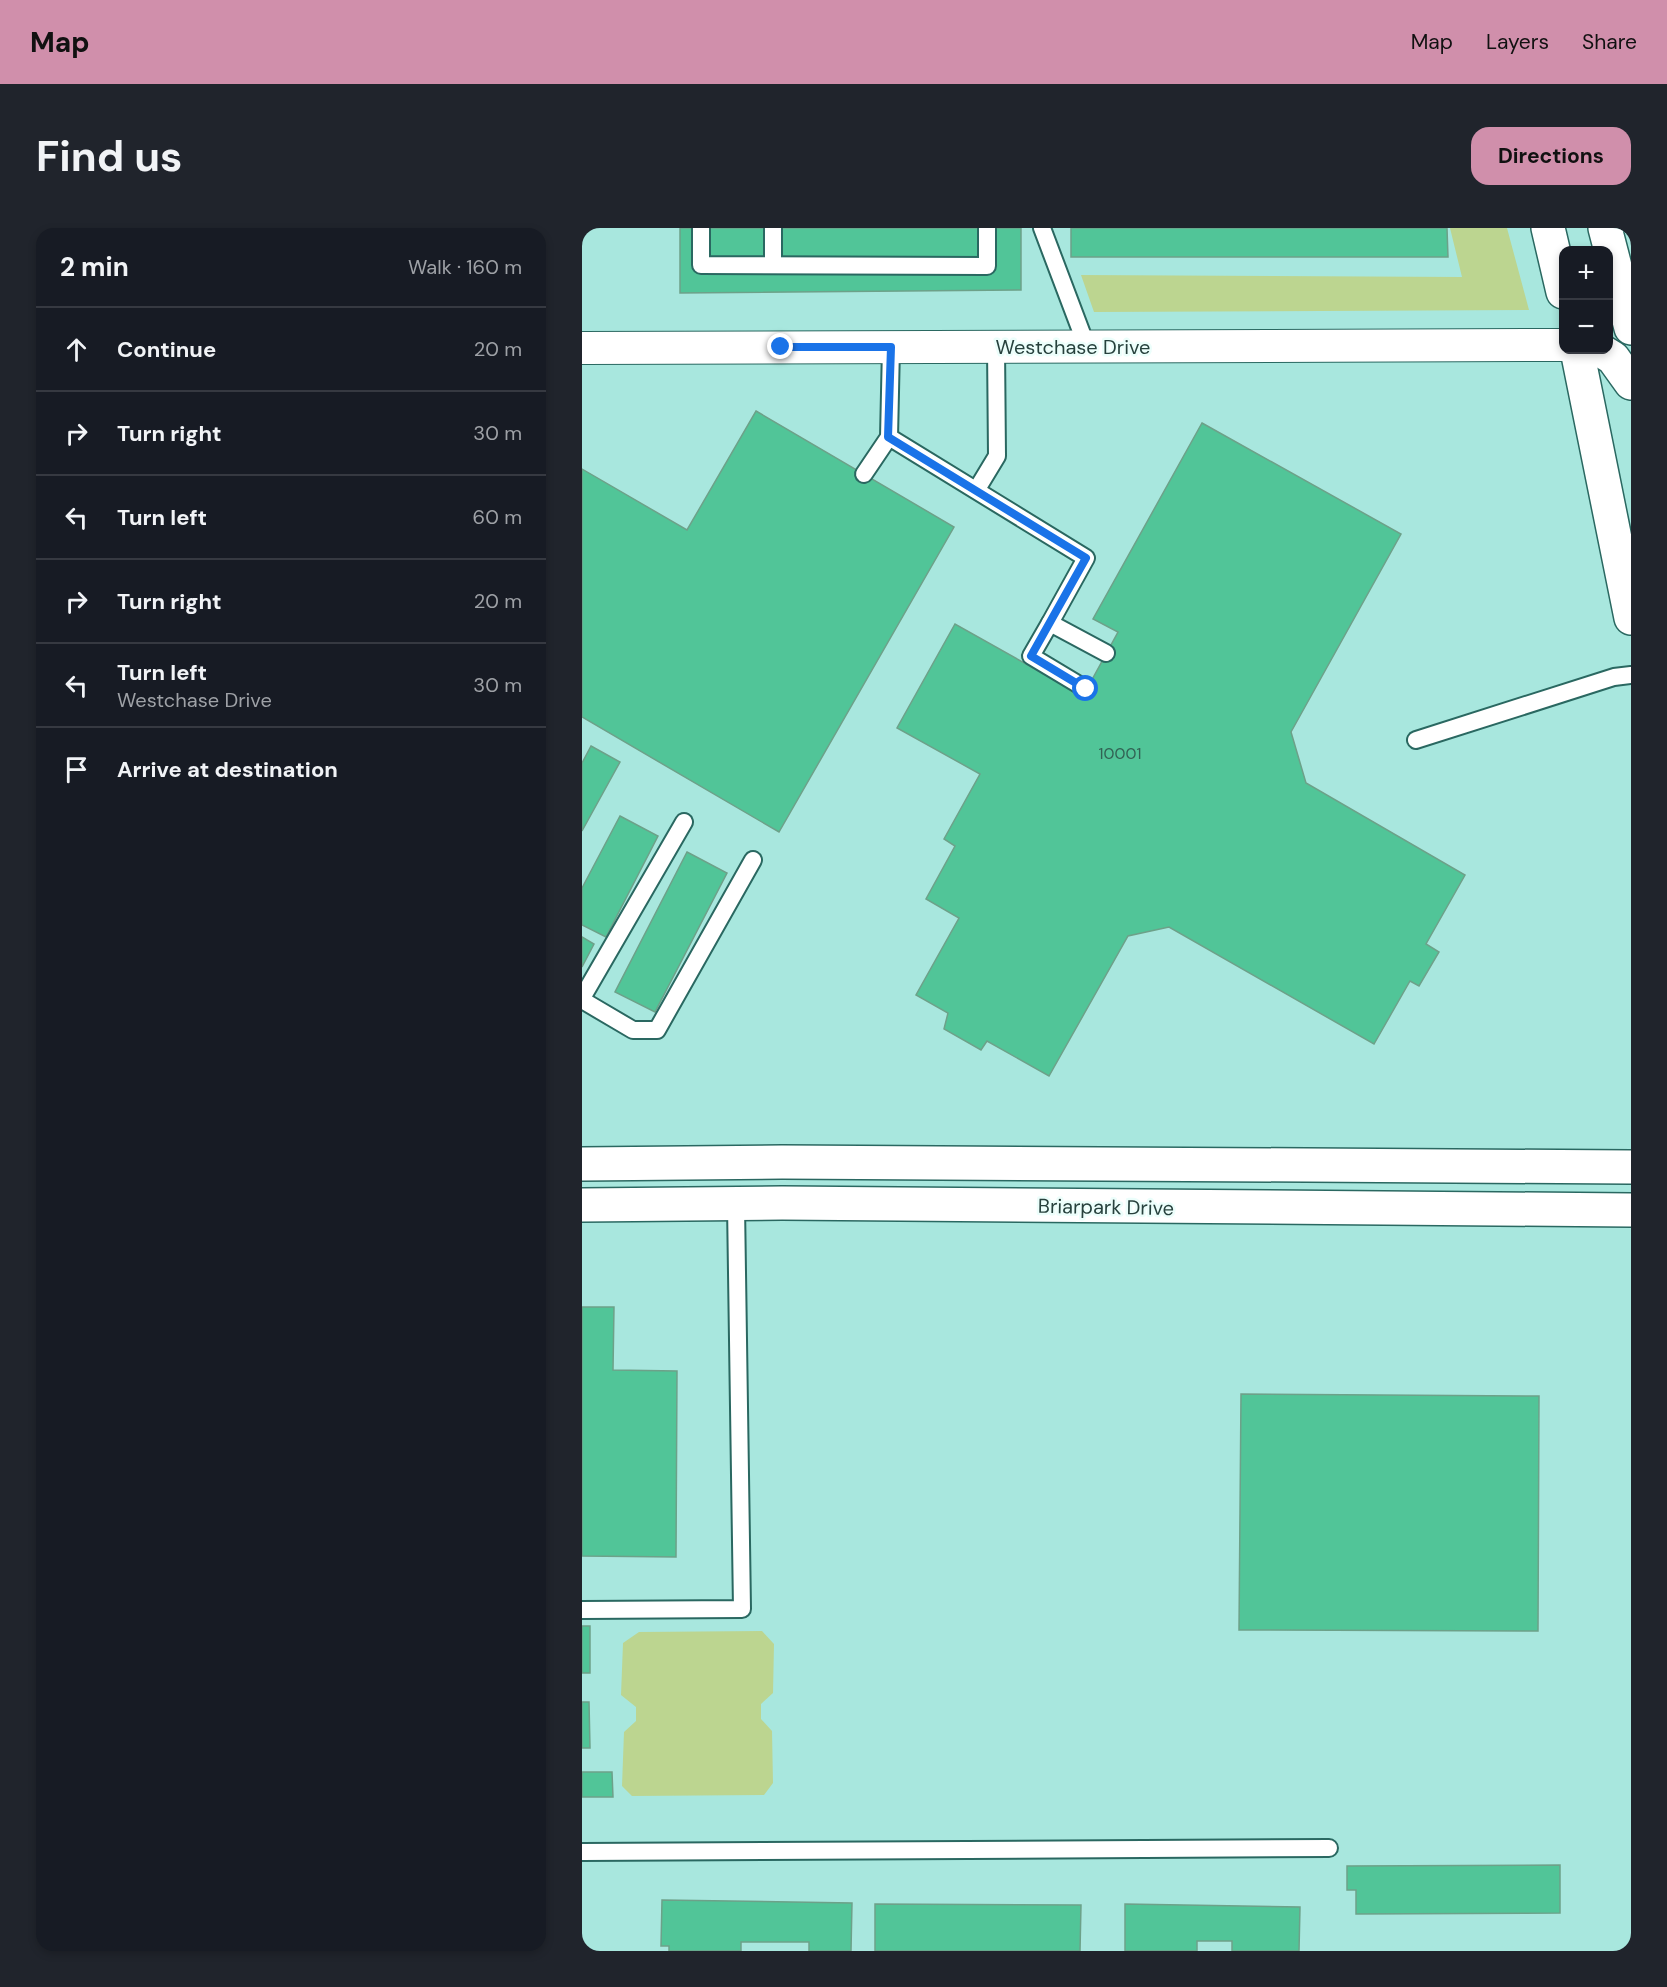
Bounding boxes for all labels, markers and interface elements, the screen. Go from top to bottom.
text: Map [30,24,90,61]
text: Map [1411,28,1453,56]
text: Layers [1486,28,1549,56]
text: Share [1582,28,1637,56]
button: Directions [1471,127,1631,185]
text: Find us [36,129,182,184]
map controls [1559,246,1613,354]
button: + [1559,246,1613,300]
text: 2 min [60,250,129,284]
text: Walk · 160 m [408,254,522,280]
button: − [1559,300,1613,354]
icon: ahead [60,333,93,366]
route end [767,333,793,359]
street label: Westchase Drive [996,334,1150,360]
text: Continue [117,335,216,364]
text: 20 m [474,336,522,362]
icon: right [60,417,93,450]
text: Turn right [117,419,222,448]
text: 30 m [473,420,522,446]
icon: left [60,501,93,534]
text: Turn left [117,503,207,532]
text: 60 m [473,504,522,530]
icon: right [60,585,93,618]
text: Turn right [117,587,222,616]
text: 20 m [474,588,522,614]
text: Turn left [117,658,207,687]
icon: left [60,669,93,702]
text: 30 m [473,672,522,698]
route start [1072,675,1098,701]
text: Westchase Drive [117,687,272,713]
house number: 10001 [1099,743,1141,764]
icon: arrive [60,753,93,786]
text: Arrive at destination [117,755,338,784]
street label: Briarpark Drive [1038,1193,1174,1221]

